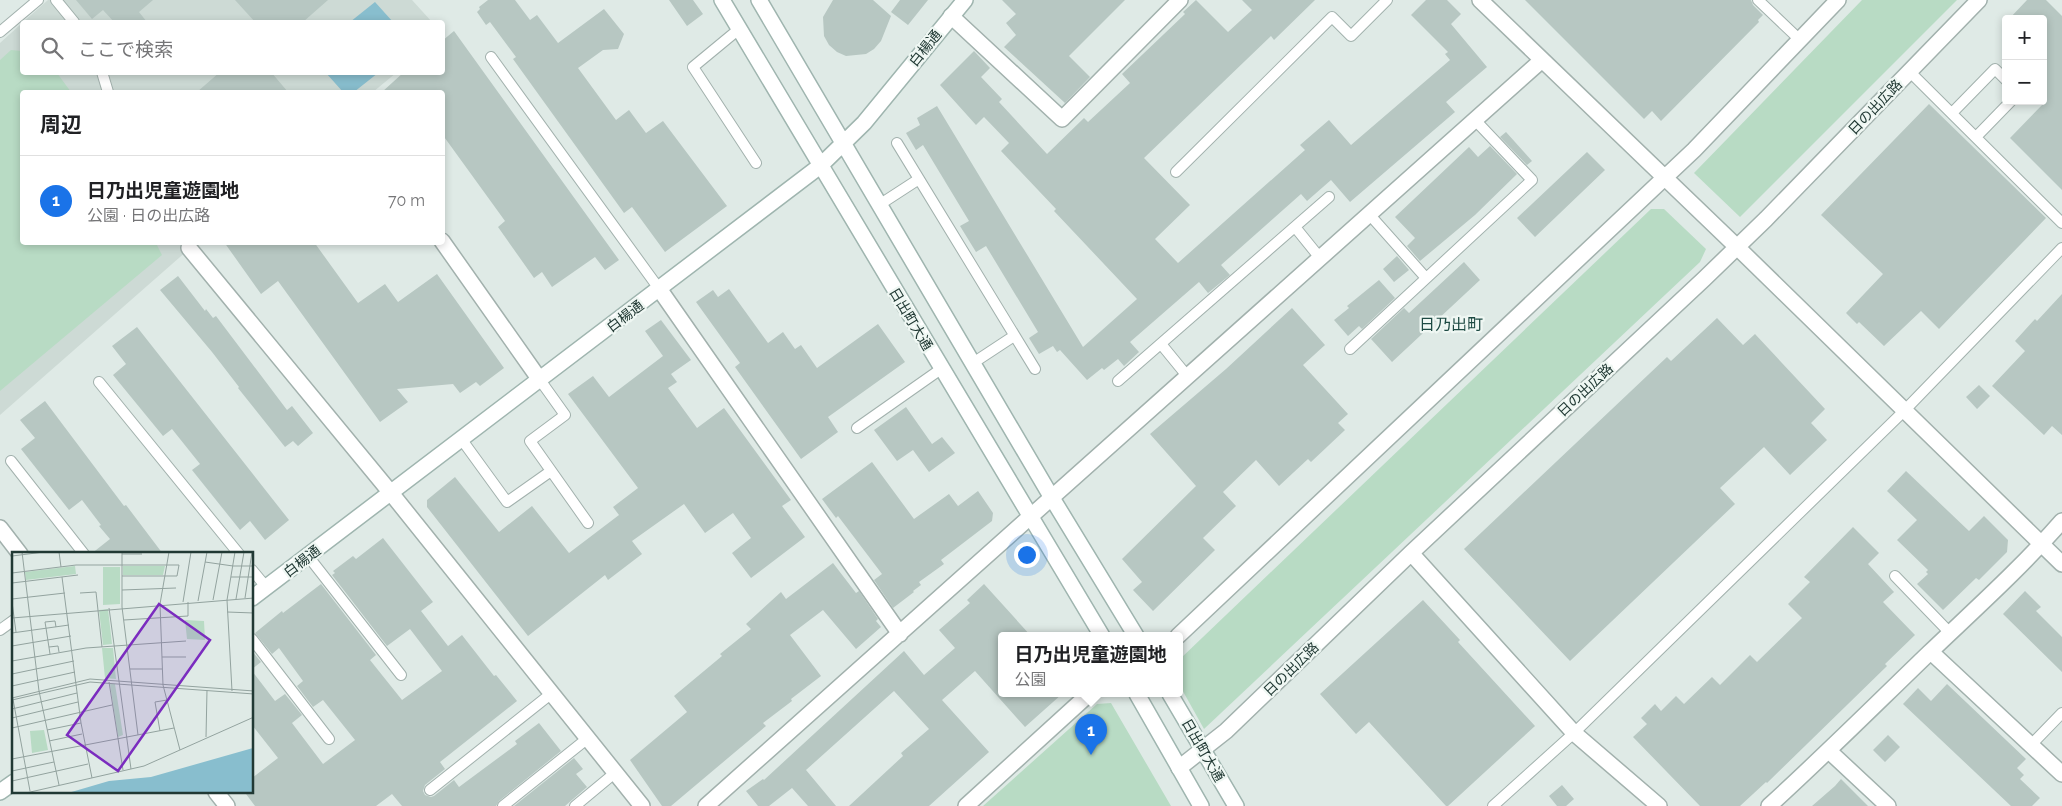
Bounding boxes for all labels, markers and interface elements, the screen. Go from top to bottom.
map controls [2002,15,2047,105]
button: + [2002,15,2047,60]
search box [20,20,445,75]
street label: 白楊通 [906,27,944,69]
icon: search [38,34,66,62]
text: ここで検索 [78,38,173,60]
button: − [2002,60,2047,105]
street label: 日の出広路 [1845,76,1905,138]
text: 周辺 [40,112,82,137]
text: 日乃出児童遊園地 [87,179,239,201]
text: 1 [52,191,60,210]
text: 70 m [388,191,425,210]
text: 公園 · 日の出広路 [87,206,210,225]
street label: 日出町大通 [886,285,936,353]
street label: 白楊通 [603,297,647,335]
district label: 日乃出町 [1419,315,1483,334]
street label: 日の出広路 [1554,360,1616,420]
street label: 白楊通 [280,542,324,580]
your location [1014,542,1040,568]
inset map [12,552,254,794]
popup [998,632,1183,697]
street label: 日の出広路 [1260,639,1322,699]
text: 日乃出児童遊園地 [1014,643,1167,665]
text: 公園 [1014,670,1047,689]
pin: 1 [1075,714,1107,755]
street label: 日出町大通 [1179,716,1227,784]

